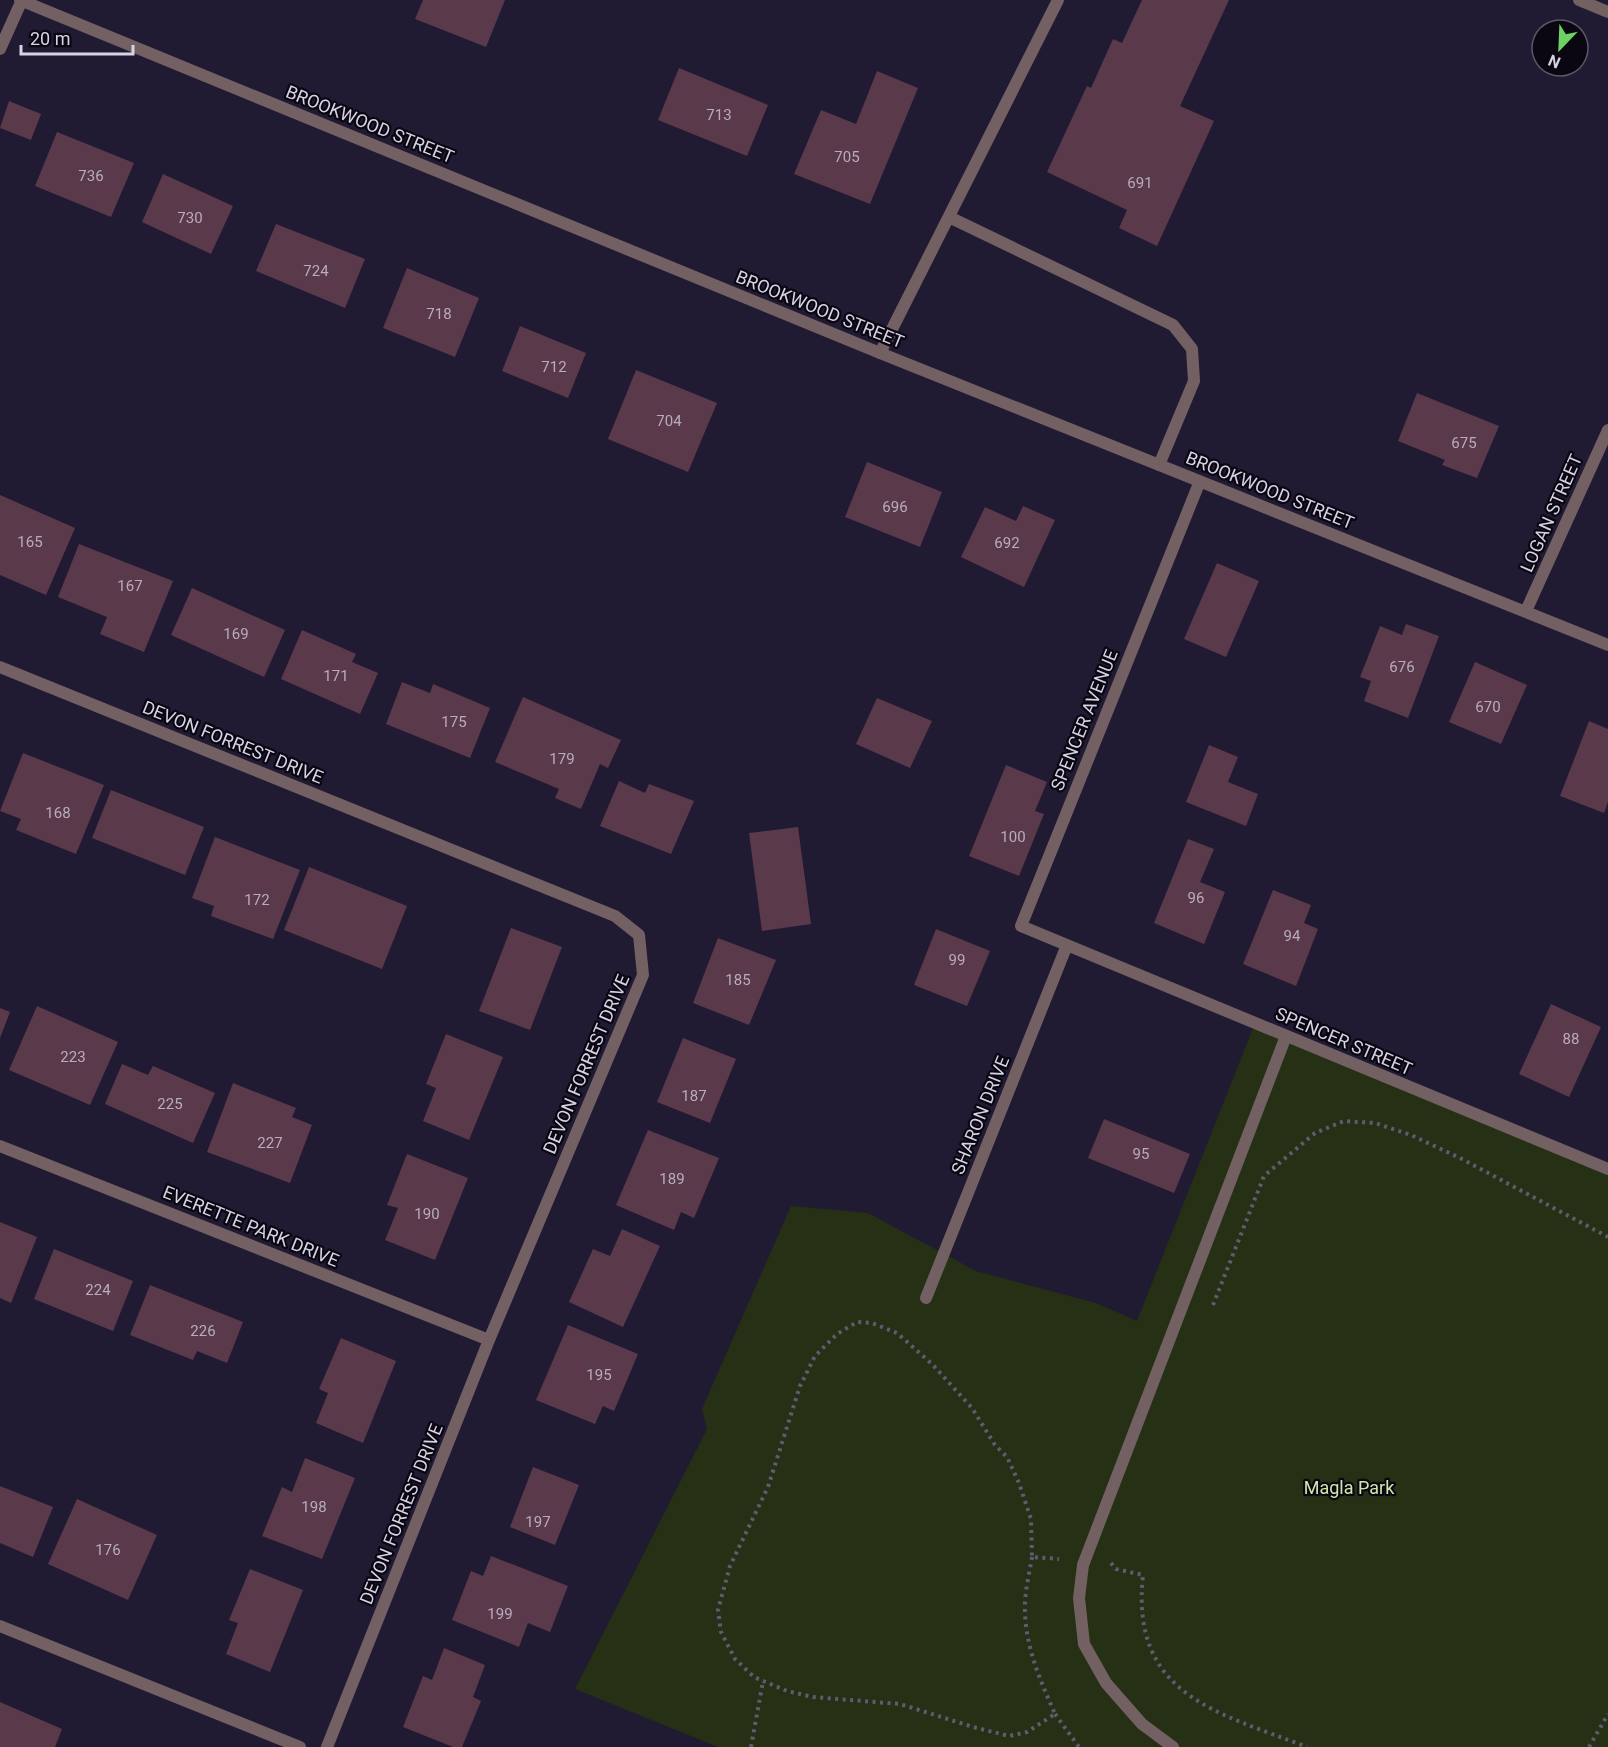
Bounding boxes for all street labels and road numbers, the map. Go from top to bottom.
street label: BROOKWOOD STREET [283,81,457,167]
street label: BROOKWOOD STREET [733,266,907,352]
street label: BROOKWOOD STREET [1183,447,1357,533]
street label: LOGAN STREET [1516,451,1586,575]
street label: SPENCER AVENUE [1046,647,1122,793]
street label: DEVON FORREST DRIVE [140,696,326,788]
street label: DEVON FORREST DRIVE [539,971,633,1157]
street label: SPENCER STREET [1272,1003,1416,1079]
street label: SHARON DRIVE [947,1053,1013,1177]
street label: EVERETTE PARK DRIVE [160,1181,342,1271]
street label: DEVON FORREST DRIVE [355,1421,447,1607]

